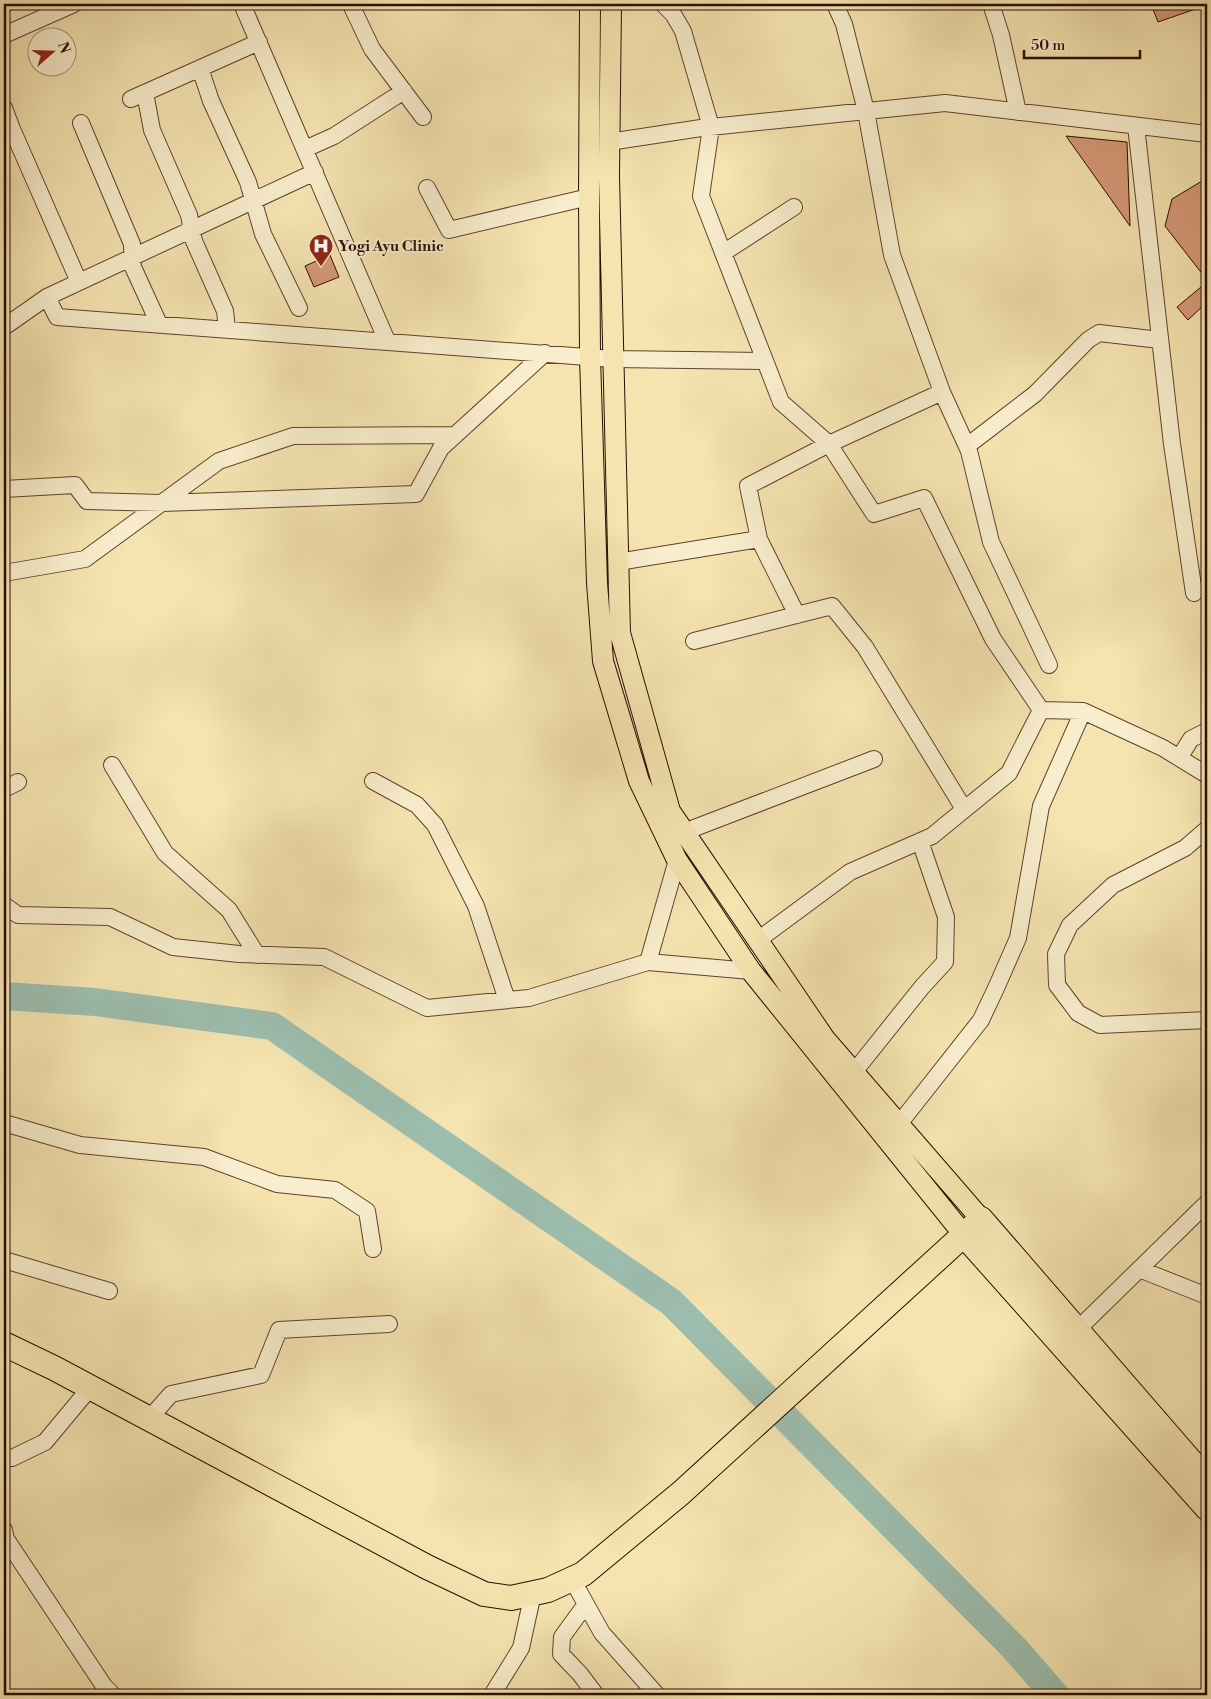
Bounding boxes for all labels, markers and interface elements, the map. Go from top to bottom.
north arrow [28,28,78,78]
scale bar [1024,28,1140,60]
text: 50 m [1031,36,1065,55]
text: N [53,40,74,56]
hospital icon: Yogi Ayu Clinic [308,233,334,267]
place label: Yogi Ayu Clinic [338,237,444,256]

